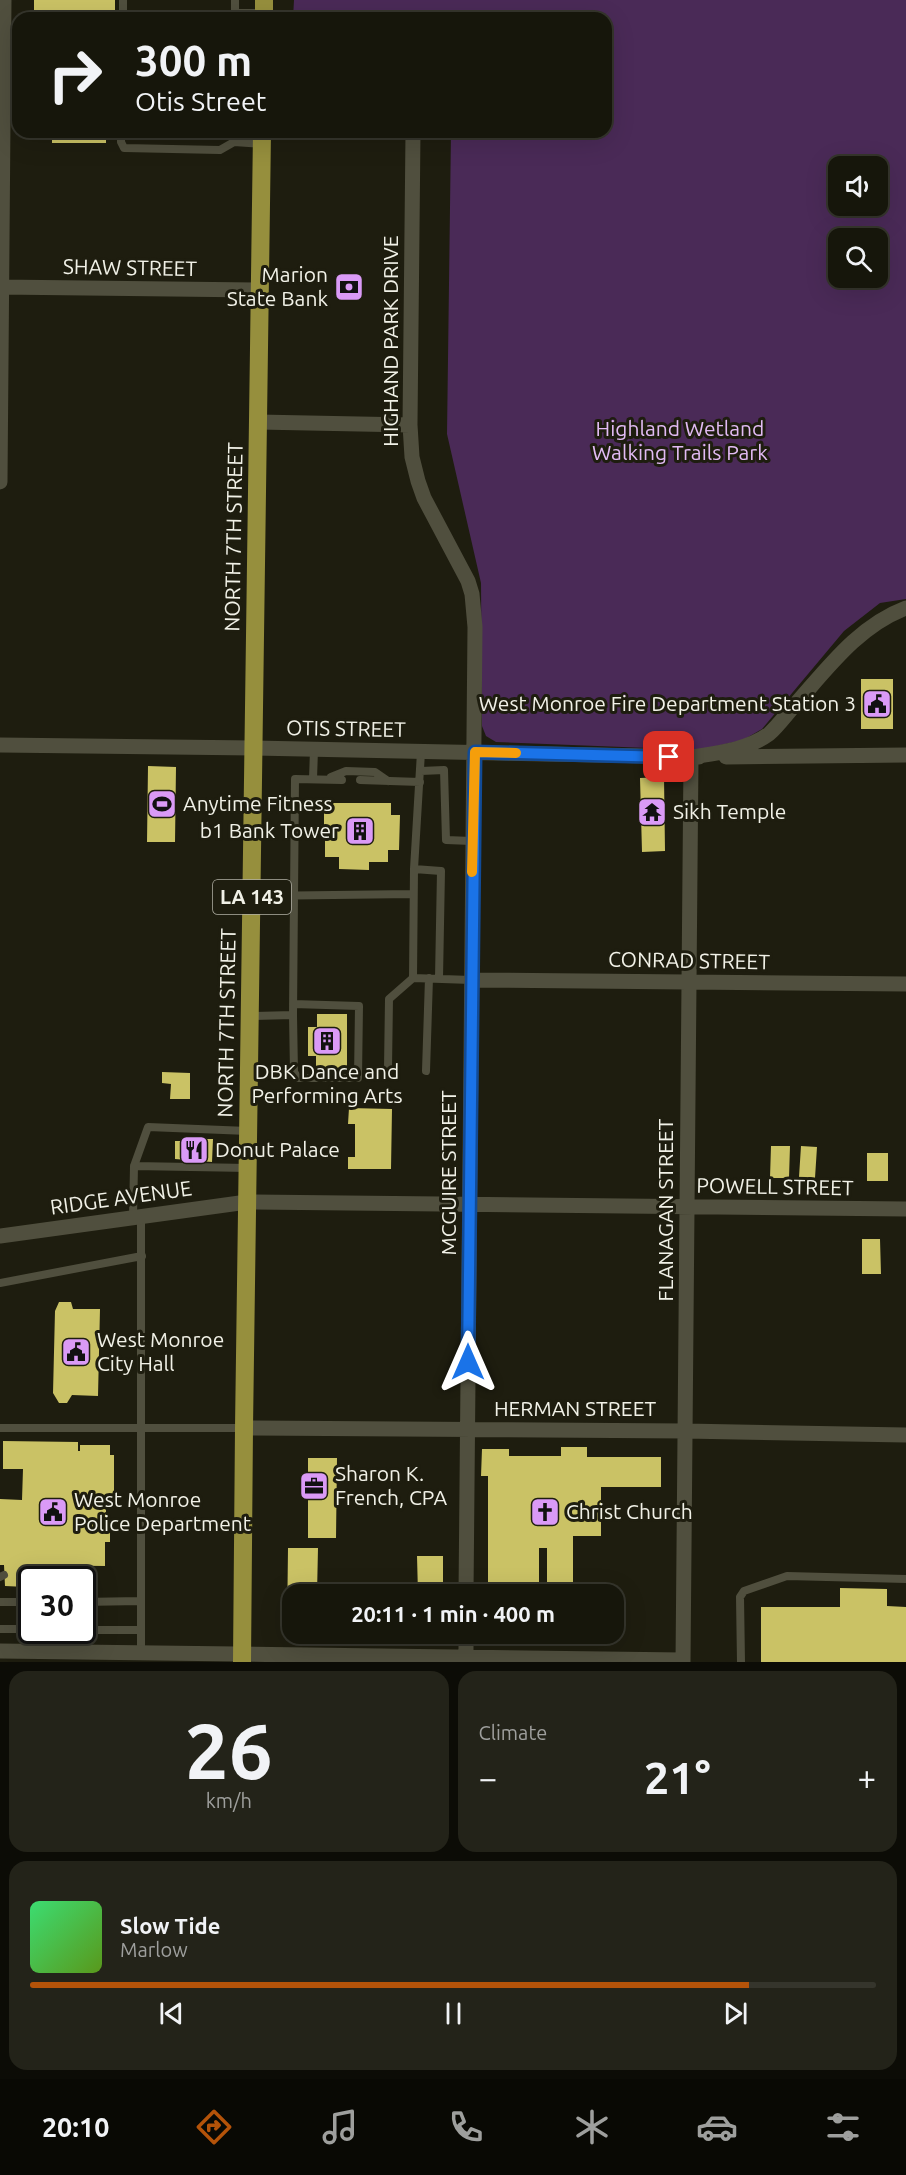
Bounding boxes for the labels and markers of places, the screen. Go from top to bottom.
place label: Marion State Bank [227,262,328,310]
bank icon: Marion State Bank [333,271,365,303]
public building icon: West Monroe Fire Department Station 3 [861,688,893,720]
place label: West Monroe Fire Department Station 3 [479,691,856,715]
pin [643,731,694,782]
sports icon: Anytime Fitness [146,788,178,820]
place label: Anytime Fitness [183,791,333,815]
temple icon: Sikh Temple [636,796,668,828]
place label: Sikh Temple [673,799,786,823]
building icon: b1 Bank Tower [344,815,376,847]
place label: b1 Bank Tower [200,818,339,842]
building icon: DBK Dance and Performing Arts [311,1025,343,1057]
place label: DBK Dance and Performing Arts [252,1059,403,1107]
restaurant icon: Donut Palace [178,1134,210,1166]
place label: Donut Palace [215,1137,340,1161]
place label: West Monroe City Hall [97,1327,224,1375]
public building icon: West Monroe City Hall [60,1336,92,1368]
place label: Sharon K. French, CPA [335,1461,447,1509]
office icon: Sharon K. French, CPA [298,1470,330,1502]
place label: West Monroe Police Department [74,1487,251,1535]
public building icon: West Monroe Police Department [37,1496,69,1528]
church icon: Christ Church [529,1496,561,1528]
place label: Christ Church [566,1499,693,1523]

